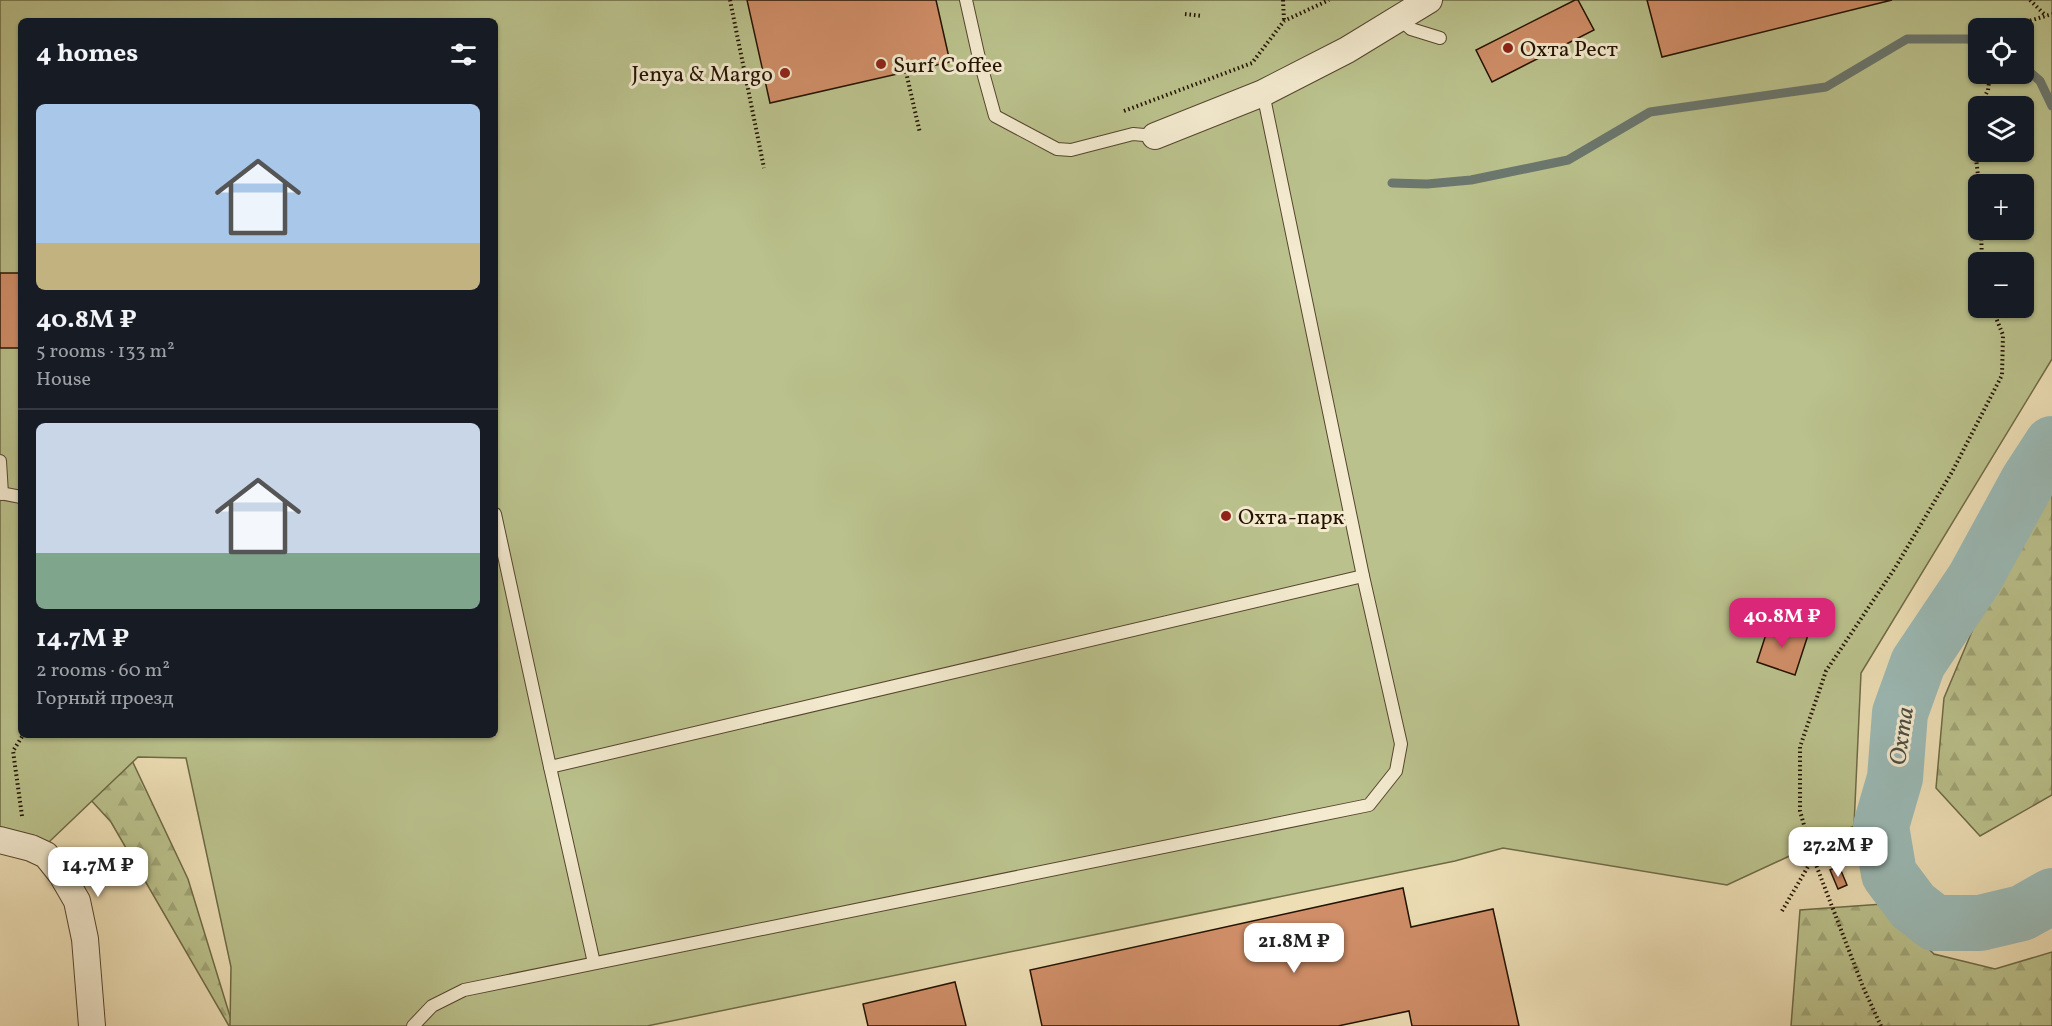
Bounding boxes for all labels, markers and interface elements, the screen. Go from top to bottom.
map controls [1968,18,2034,318]
button: locate [1968,18,2034,84]
place label: Охта Рест [1520,35,1618,66]
text: 4 homes [36,36,138,72]
icon: filters [447,38,480,71]
marker: Охта Рест [1501,41,1515,55]
place label: Surf Coffee [893,51,1002,82]
marker: Surf Coffee [874,57,888,71]
place label: Jenya & Margo [631,60,773,91]
marker: Jenya & Margo [778,66,792,80]
button: layers [1968,96,2034,162]
icon: home [204,143,312,251]
button: + [1968,174,2034,240]
button: − [1968,252,2034,318]
text: 40.8M ₽ [36,302,137,338]
text: 5 rooms · 133 m² [36,338,175,366]
text: House [36,366,91,394]
icon: home [204,462,312,570]
place label: Охта-парк [1238,503,1345,534]
marker: Охта-парк [1219,509,1233,523]
pin: 40.8M ₽ [1727,598,1837,649]
text: 40.8M ₽ [1743,603,1821,631]
text: 14.7M ₽ [36,621,129,657]
text: 2 rooms · 60 m² [36,657,170,685]
text: Горный проезд [36,685,174,713]
water label: Охта [1882,705,1924,768]
pin: 27.2M ₽ [1783,827,1893,878]
text: 27.2M ₽ [1803,832,1873,860]
pin: 14.7M ₽ [43,847,153,898]
text: 14.7M ₽ [62,852,134,880]
pin: 21.8M ₽ [1239,923,1349,974]
text: 21.8M ₽ [1258,928,1330,956]

